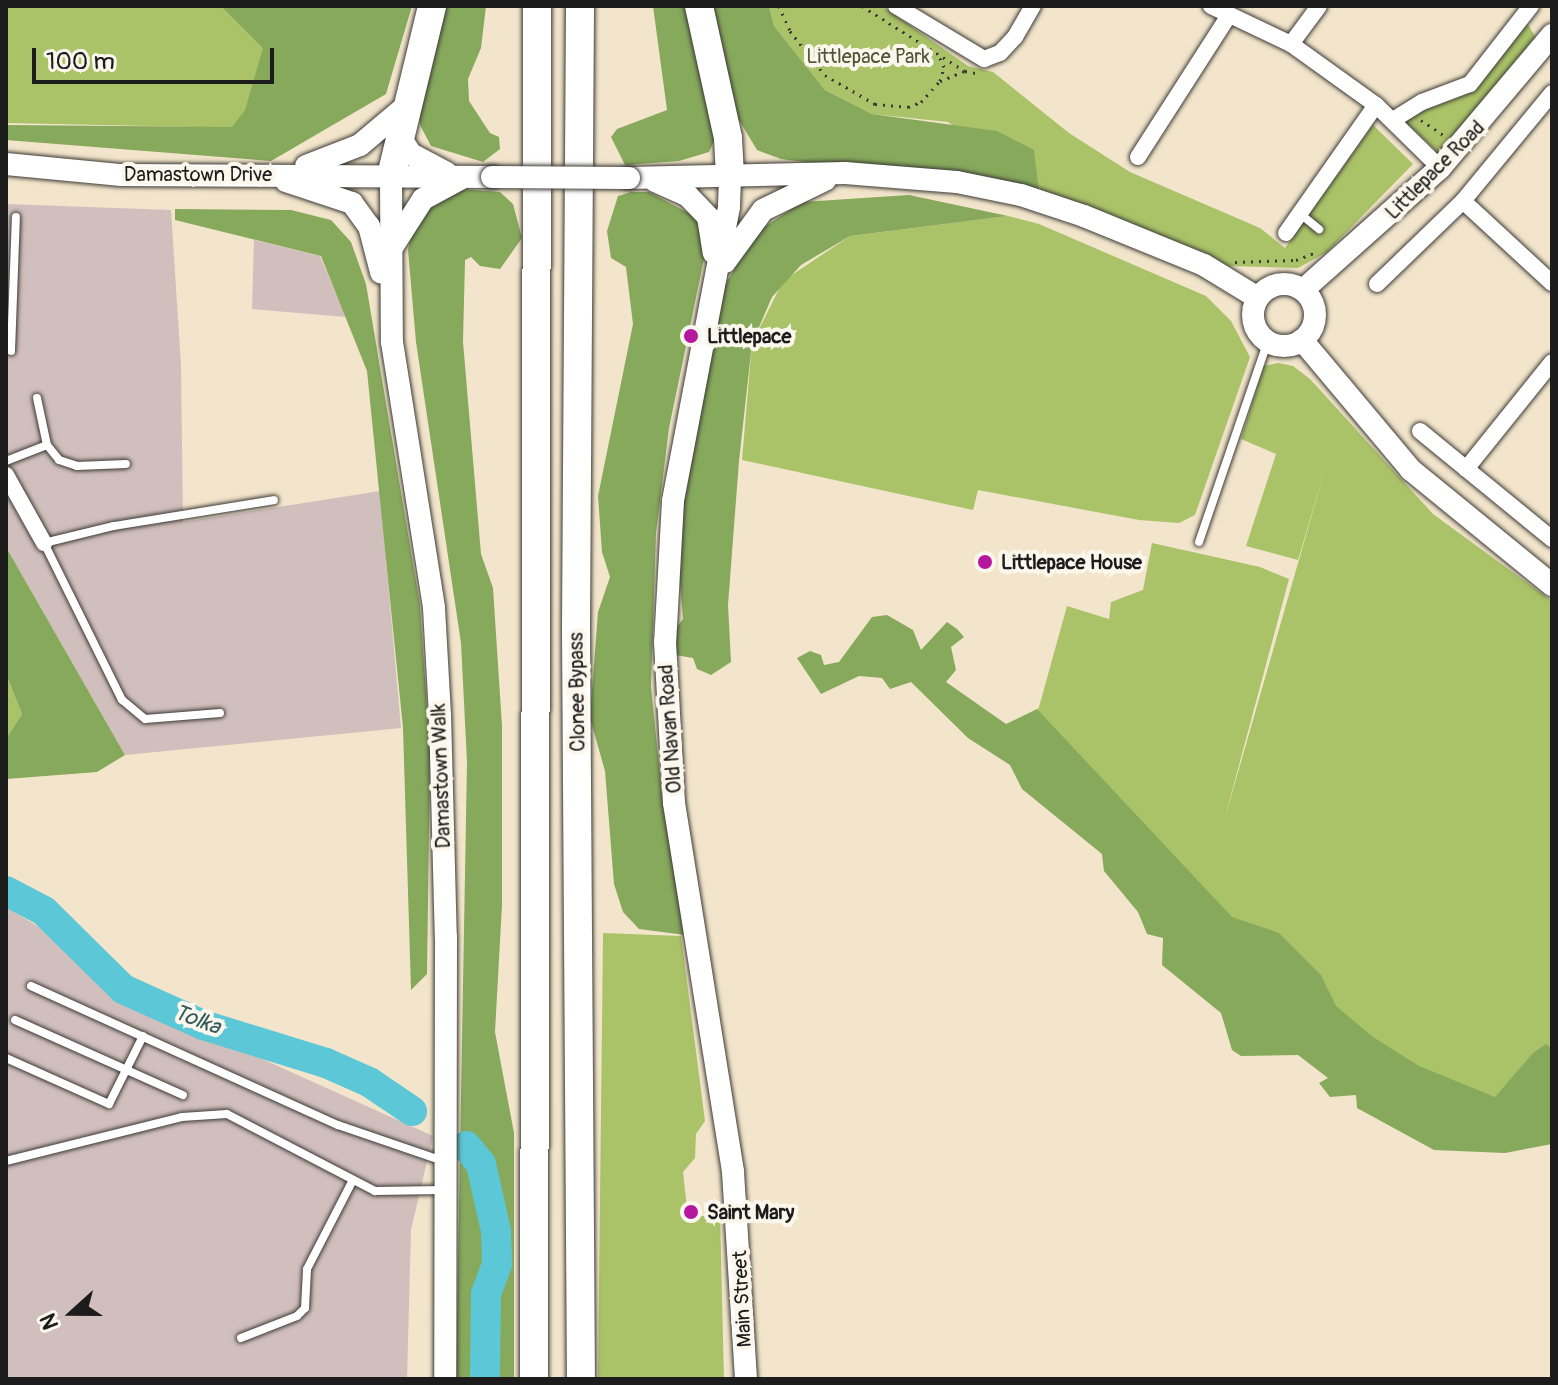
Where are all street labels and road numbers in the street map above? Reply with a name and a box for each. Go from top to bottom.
street label: Littlepace Road [1381,116,1489,224]
street label: Damastown Drive [124,162,272,186]
street label: Clonee Bypass [564,632,590,752]
street label: Old Navan Road [654,664,686,794]
street label: Damastown Walk [426,703,456,849]
street label: Main Street [727,1250,757,1348]

